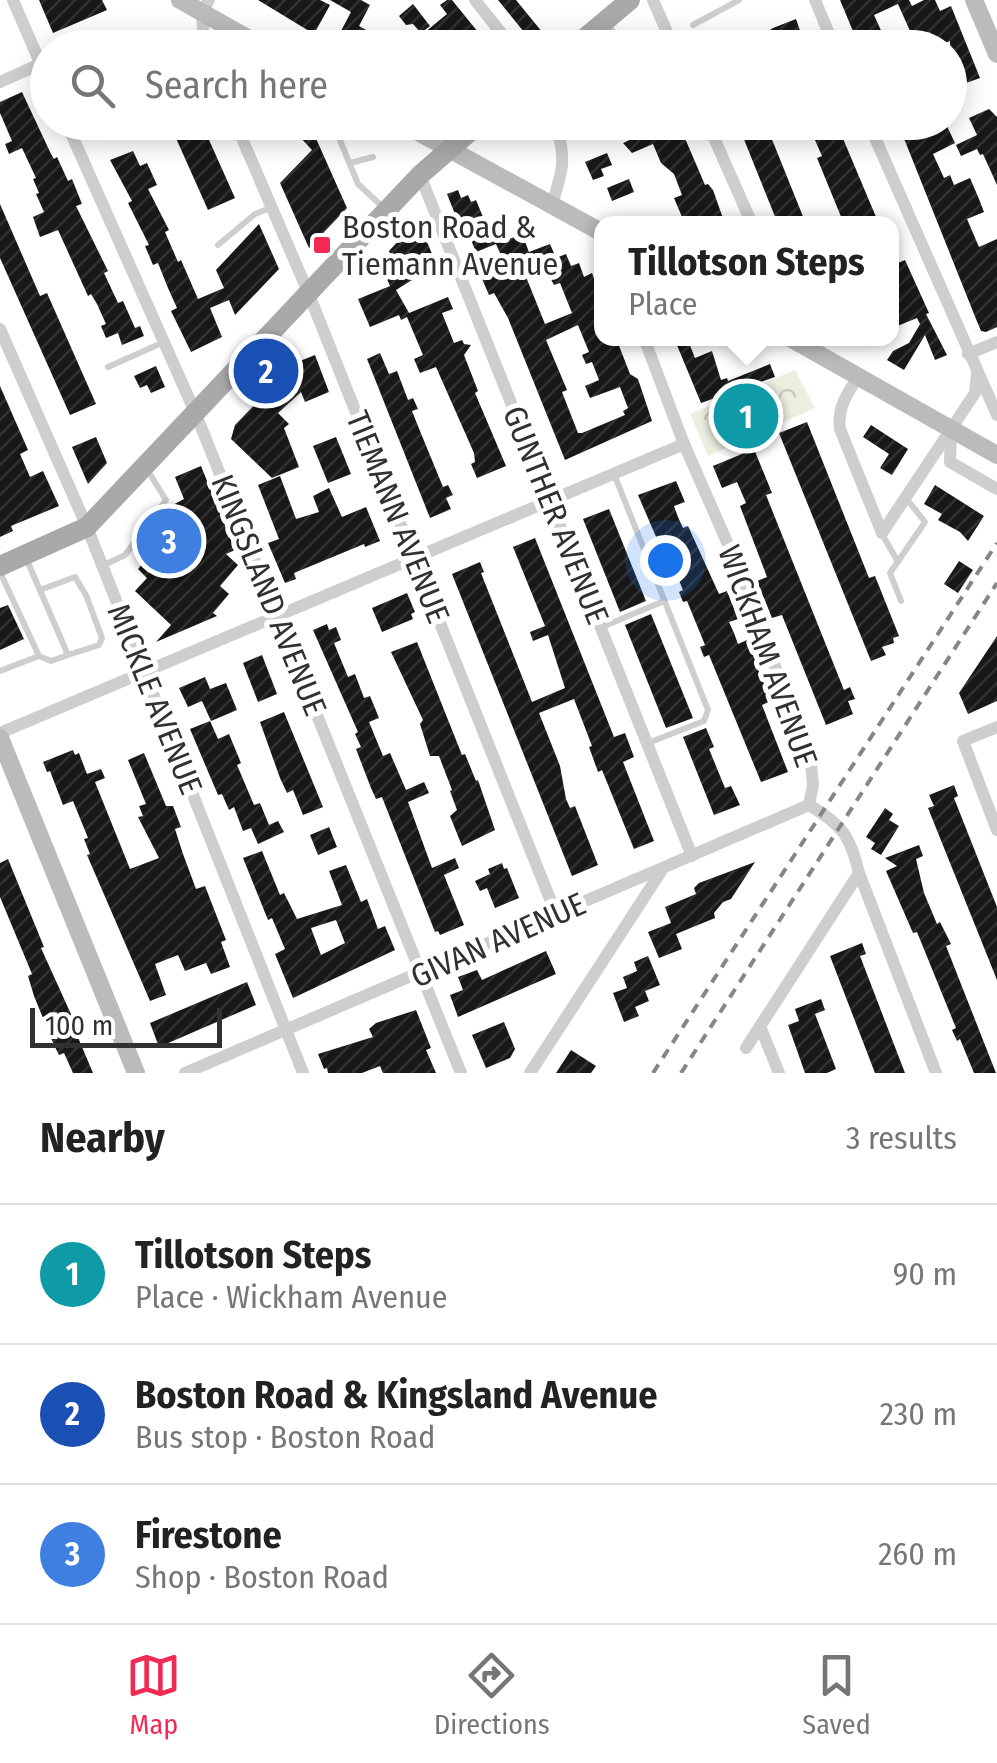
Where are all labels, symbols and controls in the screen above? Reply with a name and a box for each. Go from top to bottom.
search box [30,30,967,140]
icon: search [65,58,120,113]
text: Search here [145,62,328,108]
place label: Boston Road & Tiemann Avenue [342,208,558,283]
popup [594,216,899,346]
marker: Boston Road & Tiemann Avenue [311,234,333,256]
text: Tillotson Steps [628,239,865,285]
text: Place [628,285,698,323]
pin: 2 [234,334,298,408]
pin: 1 [714,378,778,454]
street label: GUNTHER AVENUE [495,400,617,630]
street label: TIEMANN AVENUE [338,406,458,628]
street label: KINGSLAND AVENUE [203,469,335,721]
pin: 3 [136,504,202,578]
your location [640,535,691,586]
street label: WICKHAM AVENUE [710,540,826,772]
street label: MICKLE AVENUE [100,598,210,800]
street label: GIVAN AVENUE [405,885,591,995]
scale bar [30,1003,222,1048]
text: 100 m [45,1009,113,1042]
text: Nearby [40,1113,165,1163]
text: 3 results [846,1119,957,1157]
text: Tillotson Steps [135,1232,371,1278]
text: 1 [66,1255,79,1293]
text: 90 m [893,1255,957,1293]
text: Place · Wickham Avenue [135,1278,448,1316]
text: Boston Road & Kingsland Avenue [135,1372,657,1418]
text: 2 [65,1395,80,1433]
text: 230 m [880,1395,957,1433]
text: Bus stop · Boston Road [135,1418,435,1456]
text: Firestone [135,1512,282,1558]
text: 3 [65,1535,80,1573]
text: 260 m [878,1535,957,1573]
text: Shop · Boston Road [135,1558,389,1596]
tab: Map [126,1648,181,1741]
tab: Directions [434,1648,550,1741]
tab: Saved [802,1648,871,1741]

